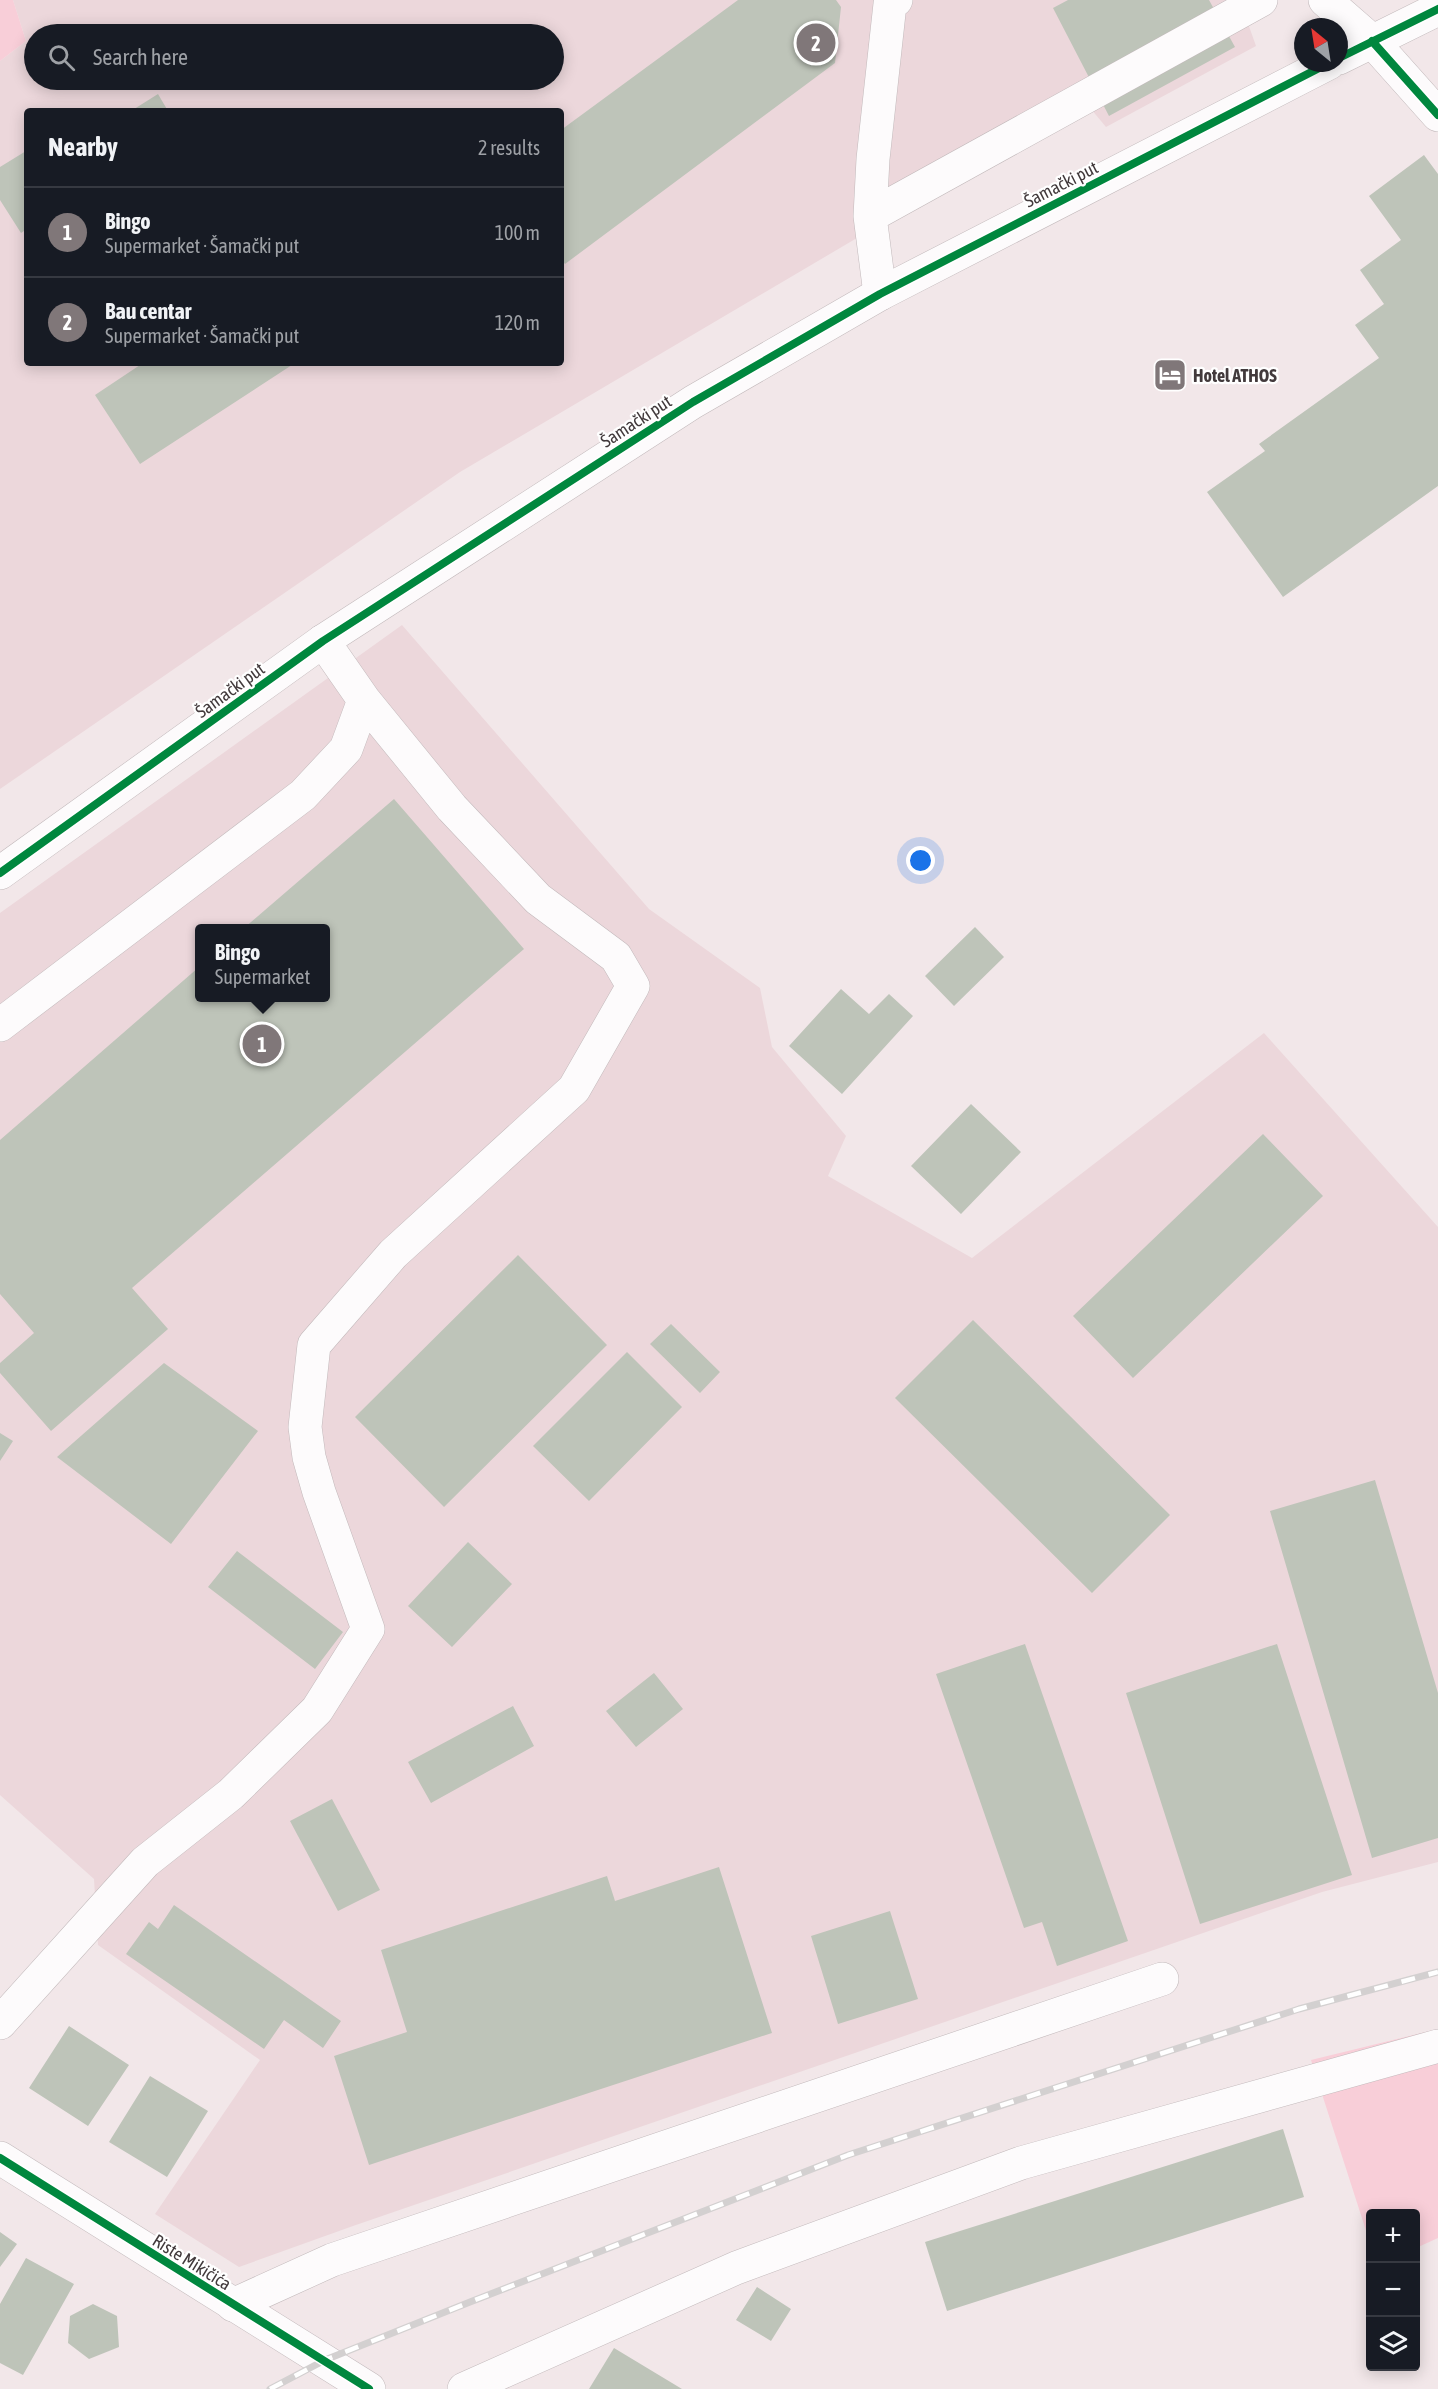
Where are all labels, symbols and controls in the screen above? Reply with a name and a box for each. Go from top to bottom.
north arrow [1294,18,1348,72]
pin: 2 [796,20,836,66]
search box [24,24,564,90]
icon: search [45,41,78,74]
text: Search here [93,44,188,70]
text: Nearby [48,132,118,162]
text: 2 results [478,136,540,159]
street label: Šamački put [1020,156,1102,212]
text: Bingo [105,208,151,234]
text: 1 [63,221,72,244]
text: 100 m [495,221,540,244]
text: Supermarket · Šamački put [105,234,299,257]
text: Bau centar [105,298,191,324]
text: 2 [63,311,72,334]
text: 120 m [495,311,540,334]
text: Supermarket · Šamački put [105,324,299,347]
hotel icon: Hotel ATHOS [1152,357,1188,393]
place label: Hotel ATHOS [1193,365,1277,386]
street label: Šamački put [597,390,675,452]
street label: Šamački put [191,658,269,722]
your location [906,846,935,875]
popup [195,924,330,1002]
text: Bingo [215,939,260,965]
text: Supermarket [215,965,310,988]
pin: 1 [242,1022,282,1066]
map controls [1366,2209,1420,2371]
button: + [1366,2209,1420,2263]
street label: Riste Mikičića [149,2230,235,2294]
button: − [1366,2263,1420,2317]
button: layers [1366,2317,1420,2371]

